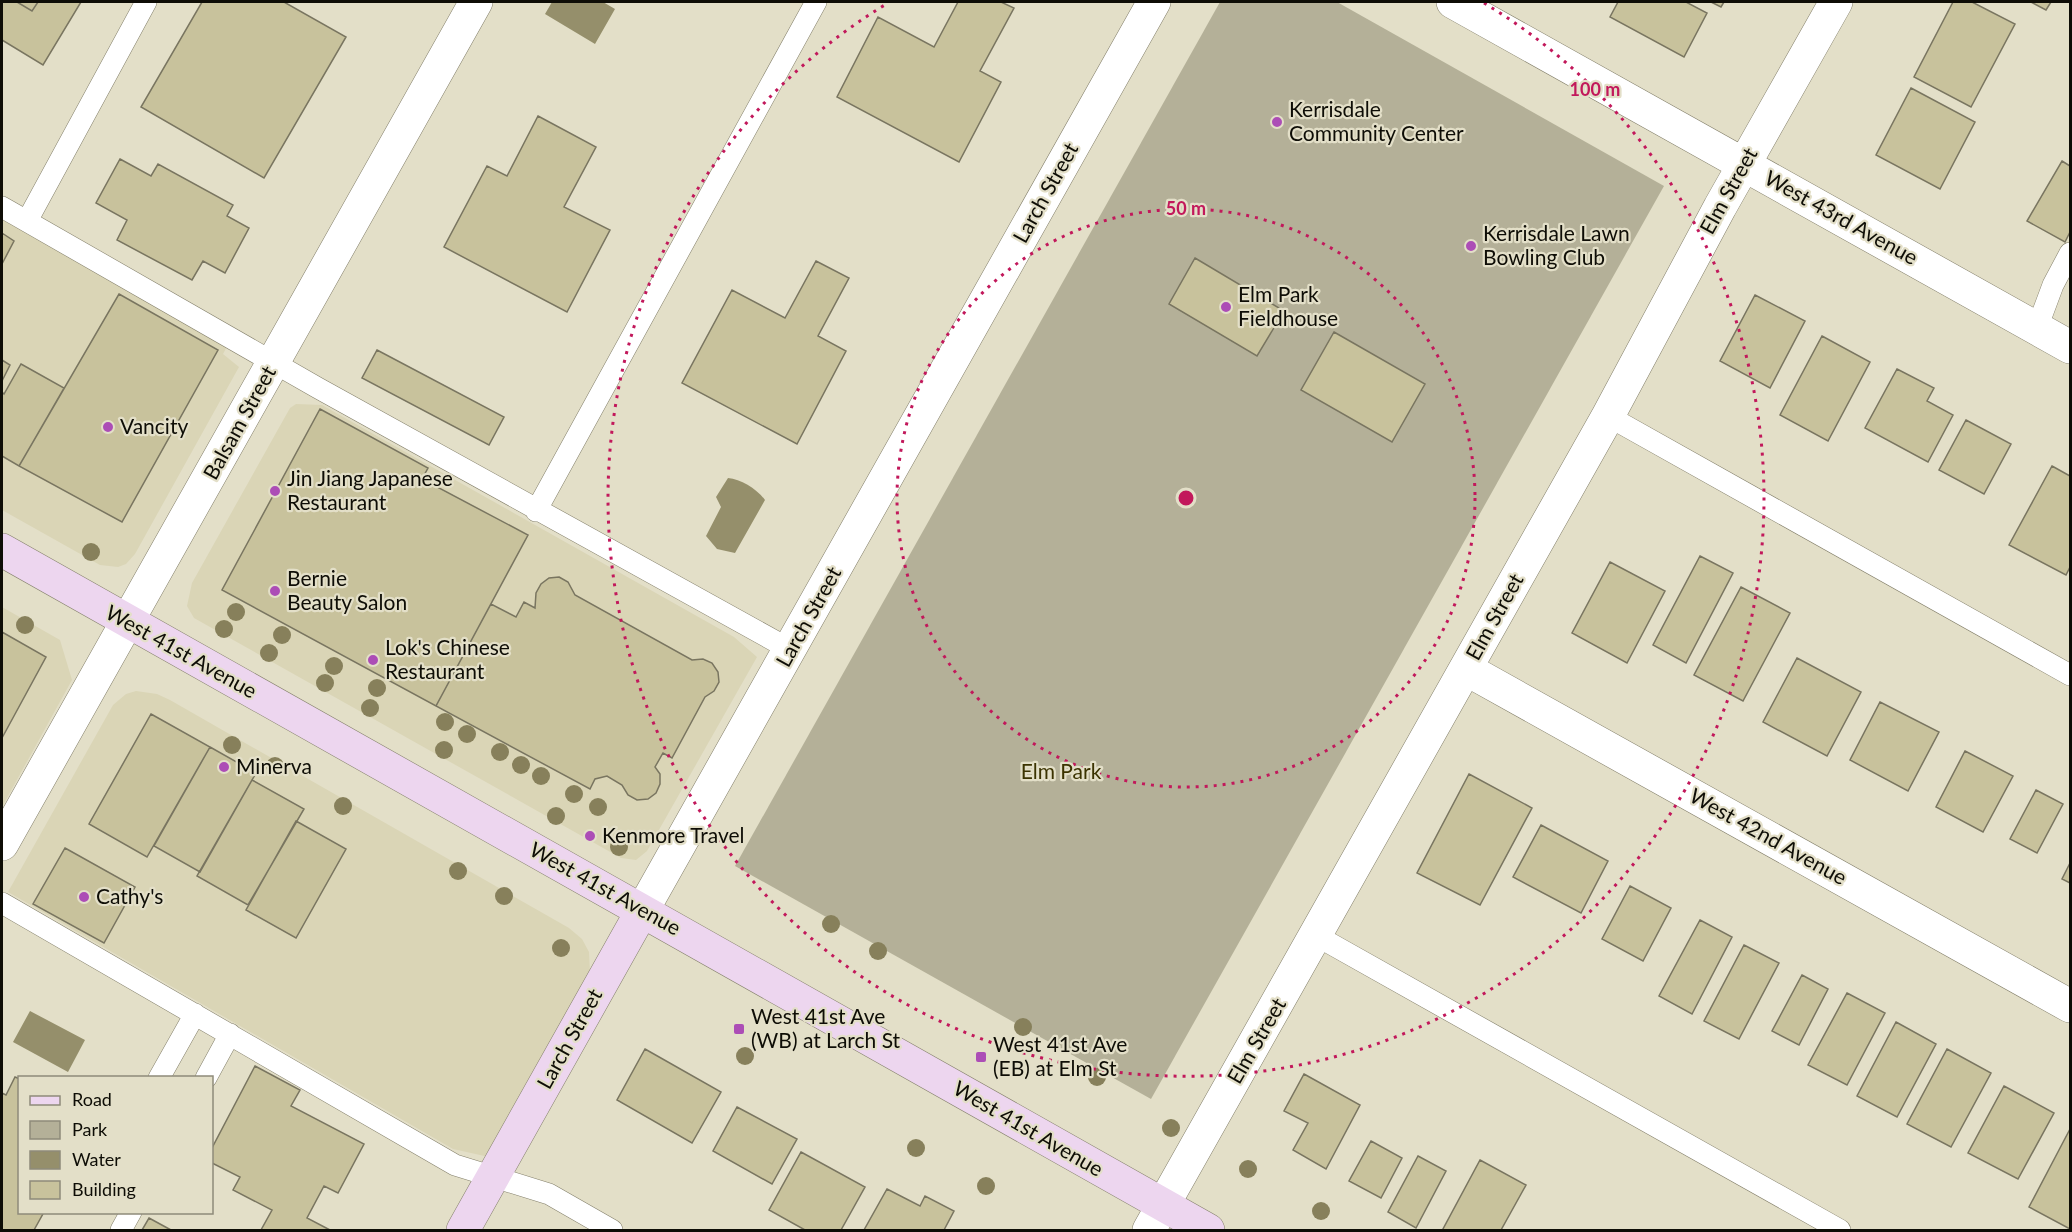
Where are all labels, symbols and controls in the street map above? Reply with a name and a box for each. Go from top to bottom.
text: 100 m [1570,78,1620,100]
place label: Kerrisdale Community Center [1289,96,1464,145]
marker: Kerrisdale Community Center [1270,115,1284,129]
street label: Larch Street [1007,137,1083,247]
street label: Elm Street [1694,142,1762,238]
street label: West 43rd Avenue [1761,164,1923,269]
text: 50 m [1166,197,1206,219]
place label: Kerrisdale Lawn Bowling Club [1483,220,1630,269]
marker: Kerrisdale Lawn Bowling Club [1464,239,1478,253]
place label: Elm Park Fieldhouse [1238,281,1338,330]
marker: Elm Park Fieldhouse [1219,300,1233,314]
street label: Balsam Street [197,361,280,484]
place label: Vancity [120,413,188,438]
marker: Vancity [101,420,115,434]
place label: Jin Jiang Japanese Restaurant [287,465,453,514]
marker: Jin Jiang Japanese Restaurant [268,484,282,498]
centre of rings [1176,488,1196,508]
street label: Larch Street [770,561,846,671]
place label: Bernie Beauty Salon [287,565,407,614]
street label: Elm Street [1460,568,1528,664]
marker: Bernie Beauty Salon [268,584,282,598]
street label: West 41st Avenue [102,599,262,703]
place label: Lok's Chinese Restaurant [385,634,510,683]
marker: Lok's Chinese Restaurant [366,653,380,667]
place label: Minerva [236,753,312,778]
park label: Elm Park [1021,758,1102,783]
marker: Minerva [217,760,231,774]
street label: West 42nd Avenue [1686,782,1852,889]
place label: Kenmore Travel [602,822,745,847]
marker: Kenmore Travel [583,829,597,843]
street label: West 41st Avenue [526,836,686,940]
place label: Cathy's [96,883,163,908]
marker: Cathy's [77,890,91,904]
street label: Larch Street [531,983,607,1093]
street label: Elm Street [1221,992,1290,1088]
place label: West 41st Ave (WB) at Larch St [751,1003,901,1052]
marker: West 41st Ave (WB) at Larch St [732,1022,746,1036]
place label: West 41st Ave (EB) at Elm St [993,1031,1127,1080]
marker: West 41st Ave (EB) at Elm St [974,1050,988,1064]
street label: West 41st Avenue [949,1075,1108,1181]
legend [18,1076,213,1214]
text: Road [72,1088,112,1110]
text: Park [72,1118,108,1140]
text: Water [72,1148,121,1170]
text: Building [72,1178,136,1200]

